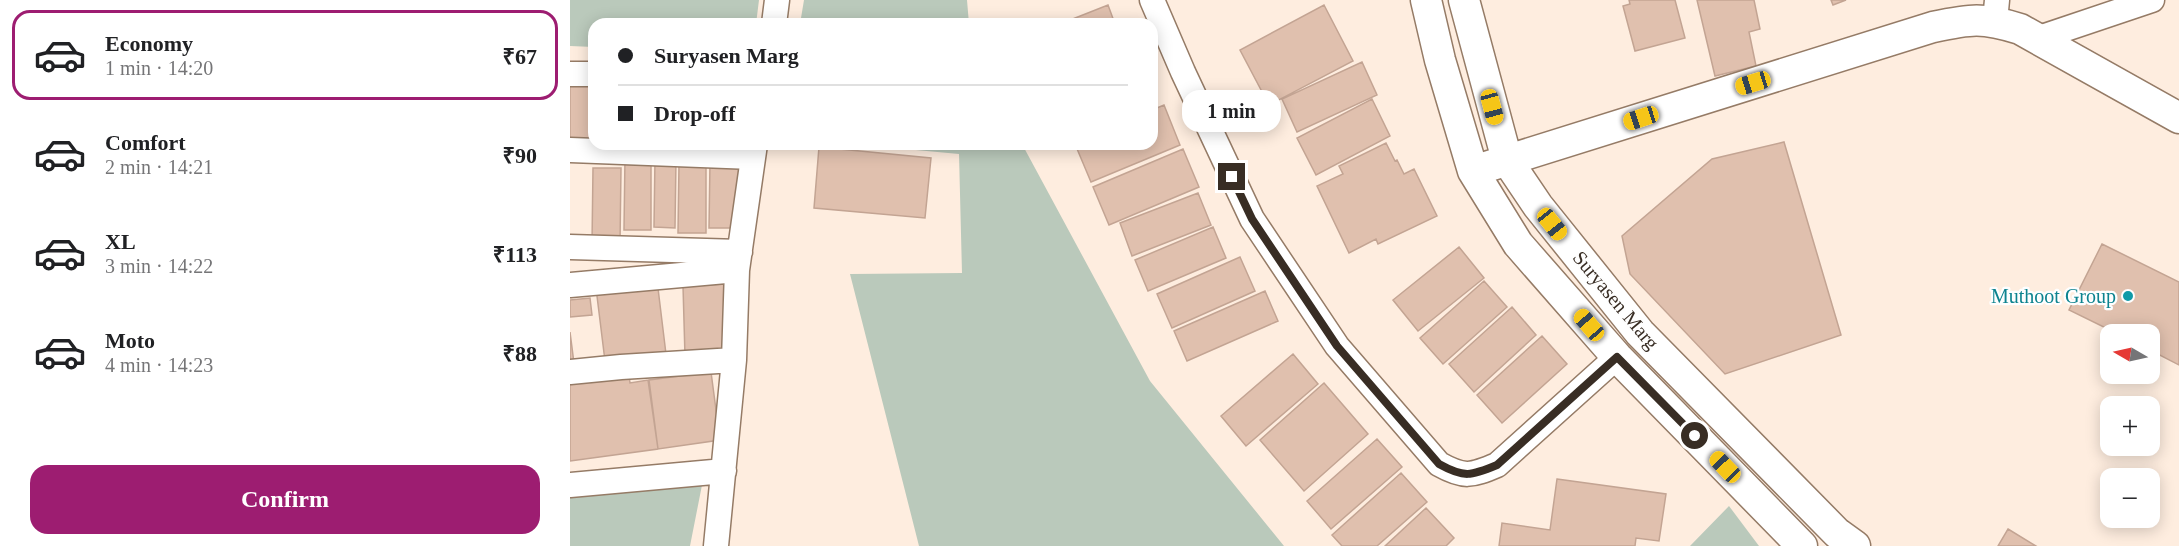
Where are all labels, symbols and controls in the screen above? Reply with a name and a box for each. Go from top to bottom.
icon: car [33,28,87,82]
text: Economy [105,31,193,56]
text: Suryasen Marg [654,43,799,68]
text: ₹67 [502,44,537,69]
text: 1 min · 14:20 [105,57,213,79]
car [1733,69,1773,97]
car [1479,87,1505,127]
callout: 1 min [1182,90,1282,132]
text: 1 min [1207,100,1256,122]
text: Drop-off [654,101,735,126]
car [1621,104,1661,132]
icon: car [33,127,87,181]
text: Comfort [105,130,186,155]
text: ₹90 [502,143,537,168]
text: 2 min · 14:21 [105,156,213,178]
route end [1218,163,1245,190]
car [1534,204,1570,244]
icon: car [33,226,87,280]
text: XL [105,229,136,254]
text: ₹113 [493,242,537,267]
street label: Suryasen Marg [1568,246,1663,354]
text: 3 min · 14:22 [105,255,213,277]
place label: Muthoot Group [1991,285,2116,308]
marker: Muthoot Group [2121,289,2135,303]
car [1570,306,1608,344]
north arrow [2100,324,2160,384]
map controls [2100,324,2160,528]
icon: car [33,325,87,379]
text: Moto [105,328,155,353]
text: ₹88 [502,341,537,366]
text: 4 min · 14:23 [105,354,213,376]
button: + [2100,396,2160,456]
route start [1681,422,1708,449]
car [1706,448,1744,486]
button: Confirm [30,465,540,534]
button: − [2100,468,2160,528]

